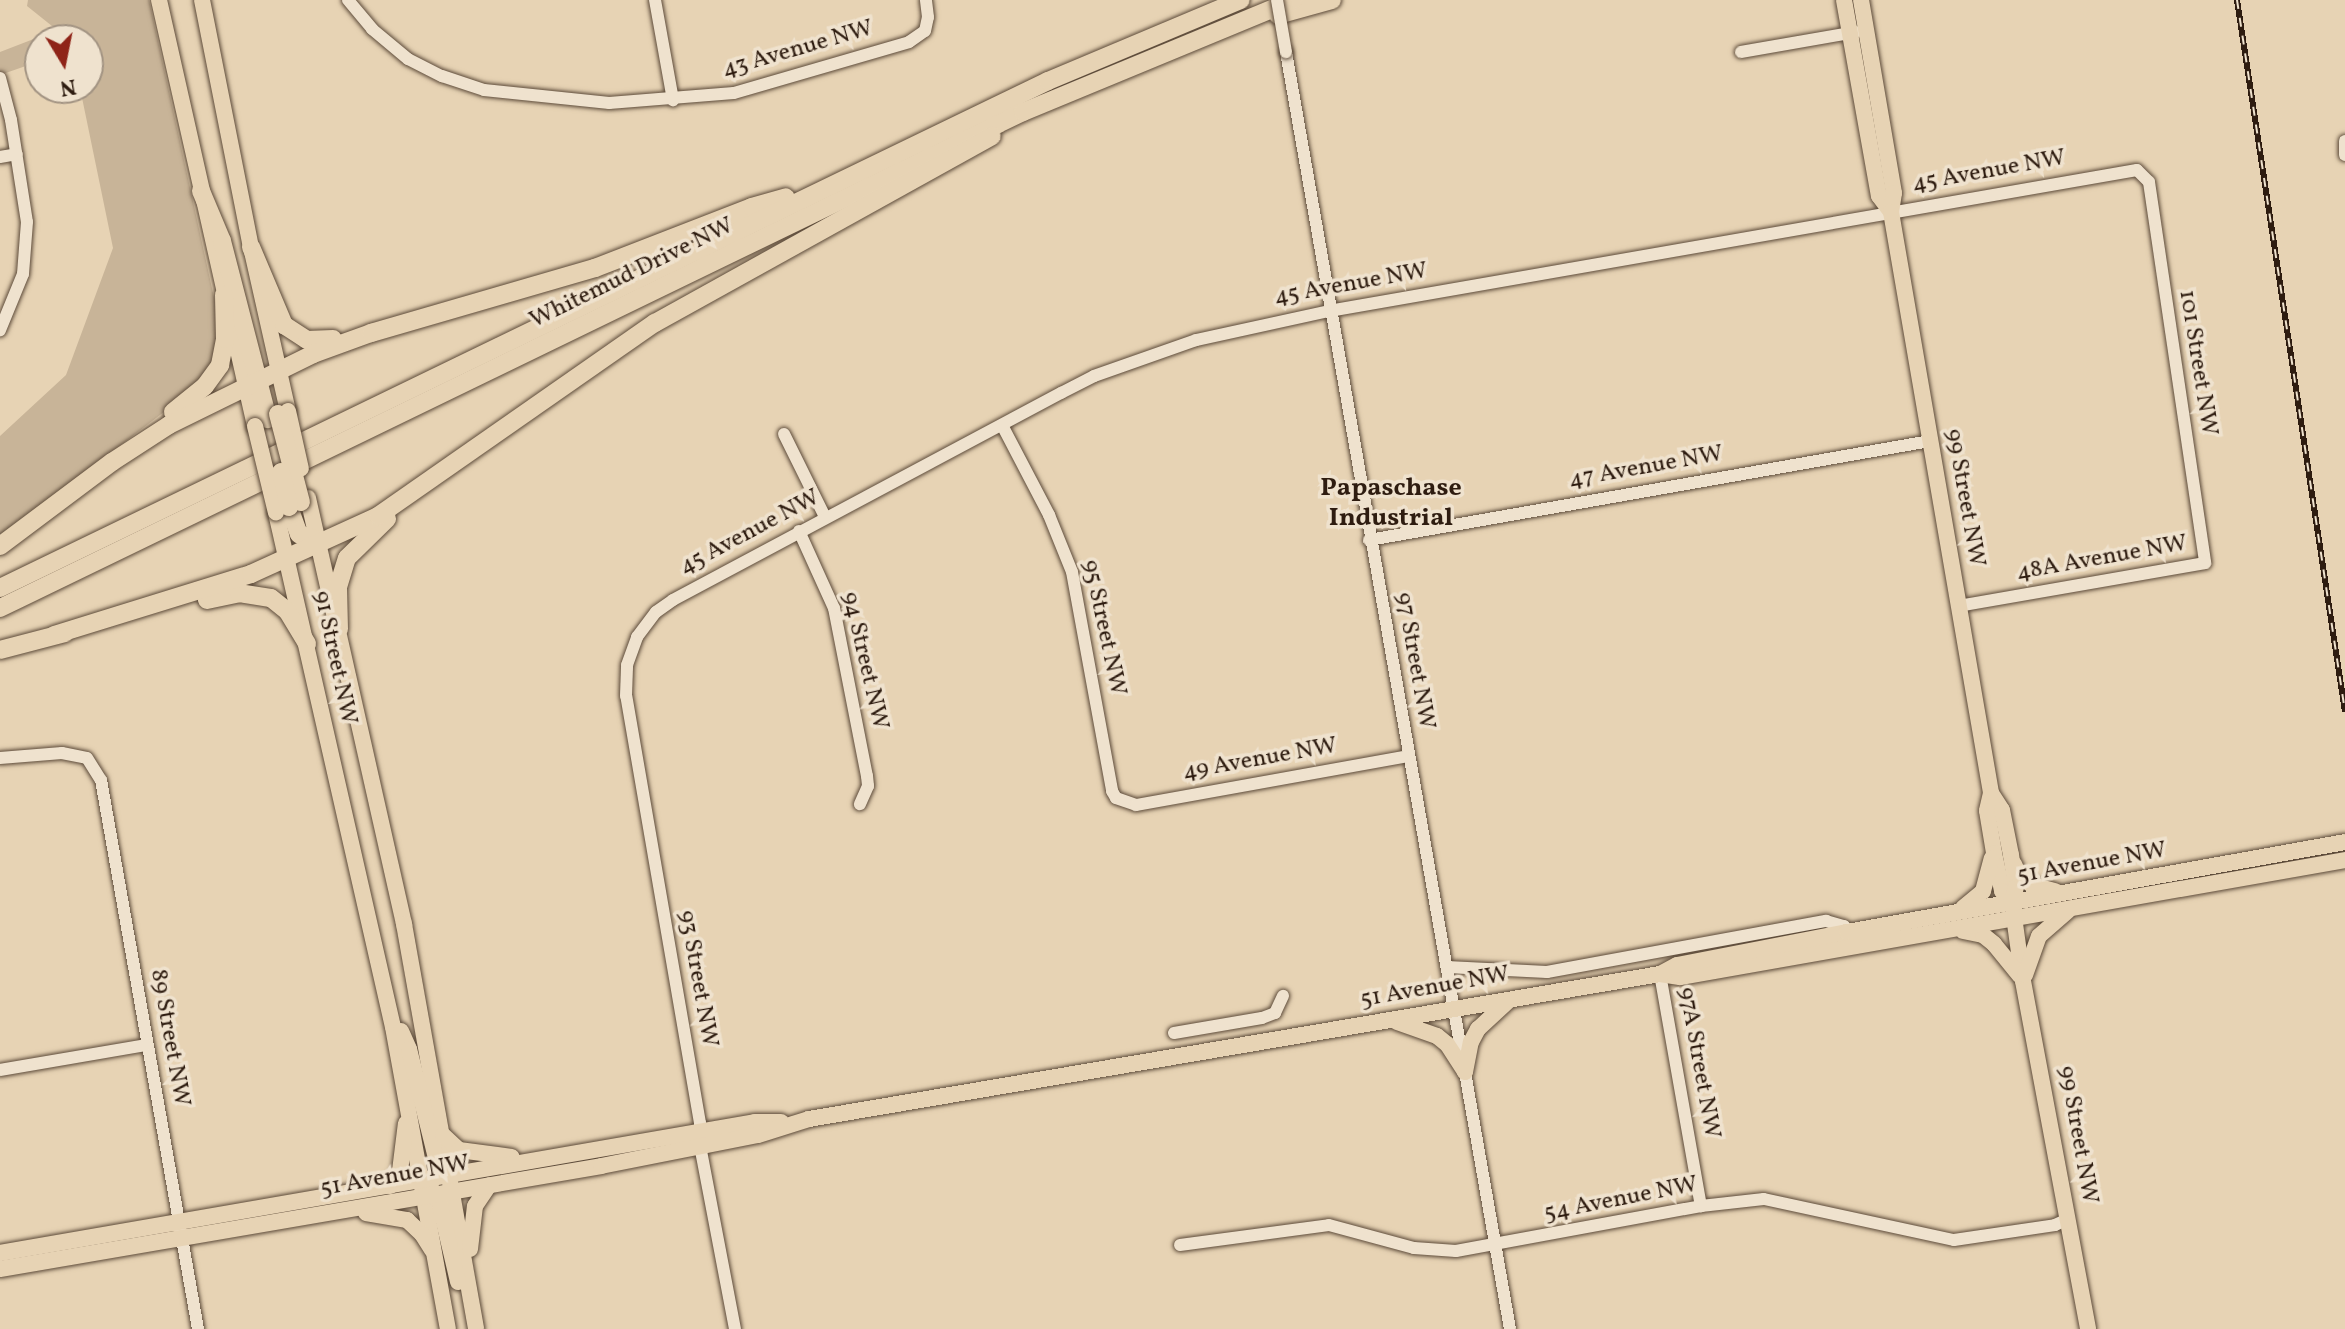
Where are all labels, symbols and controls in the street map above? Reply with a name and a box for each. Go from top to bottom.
street label: 43 Avenue NW [719,15,877,85]
north arrow [24,24,104,104]
text: N [57,70,78,103]
street label: 45 Avenue NW [1910,144,2068,200]
street label: Whitemud Drive NW [525,212,739,336]
street label: 45 Avenue NW [1272,257,1430,313]
street label: 101 Street NW [2171,288,2223,438]
street label: 99 Street NW [1938,427,1990,569]
street label: 47 Avenue NW [1567,440,1725,496]
district label: Papaschase Industrial [1320,473,1462,534]
street label: 45 Avenue NW [675,484,825,582]
street label: 48A Avenue NW [2014,530,2190,588]
street label: 95 Street NW [1075,557,1131,699]
street label: 91 Street NW [306,588,362,728]
street label: 94 Street NW [834,589,894,733]
street label: 97 Street NW [1388,590,1440,732]
street label: 49 Avenue NW [1181,732,1339,788]
street label: 51 Avenue NW [2015,837,2169,891]
street label: 93 Street NW [671,908,723,1050]
street label: 51 Avenue NW [1358,961,1512,1015]
street label: 89 Street NW [143,967,195,1109]
street label: 97A Street NW [1671,985,1725,1141]
street label: 99 Street NW [2051,1064,2103,1206]
street label: 51 Avenue NW [318,1150,472,1204]
street label: 54 Avenue NW [1542,1171,1700,1229]

